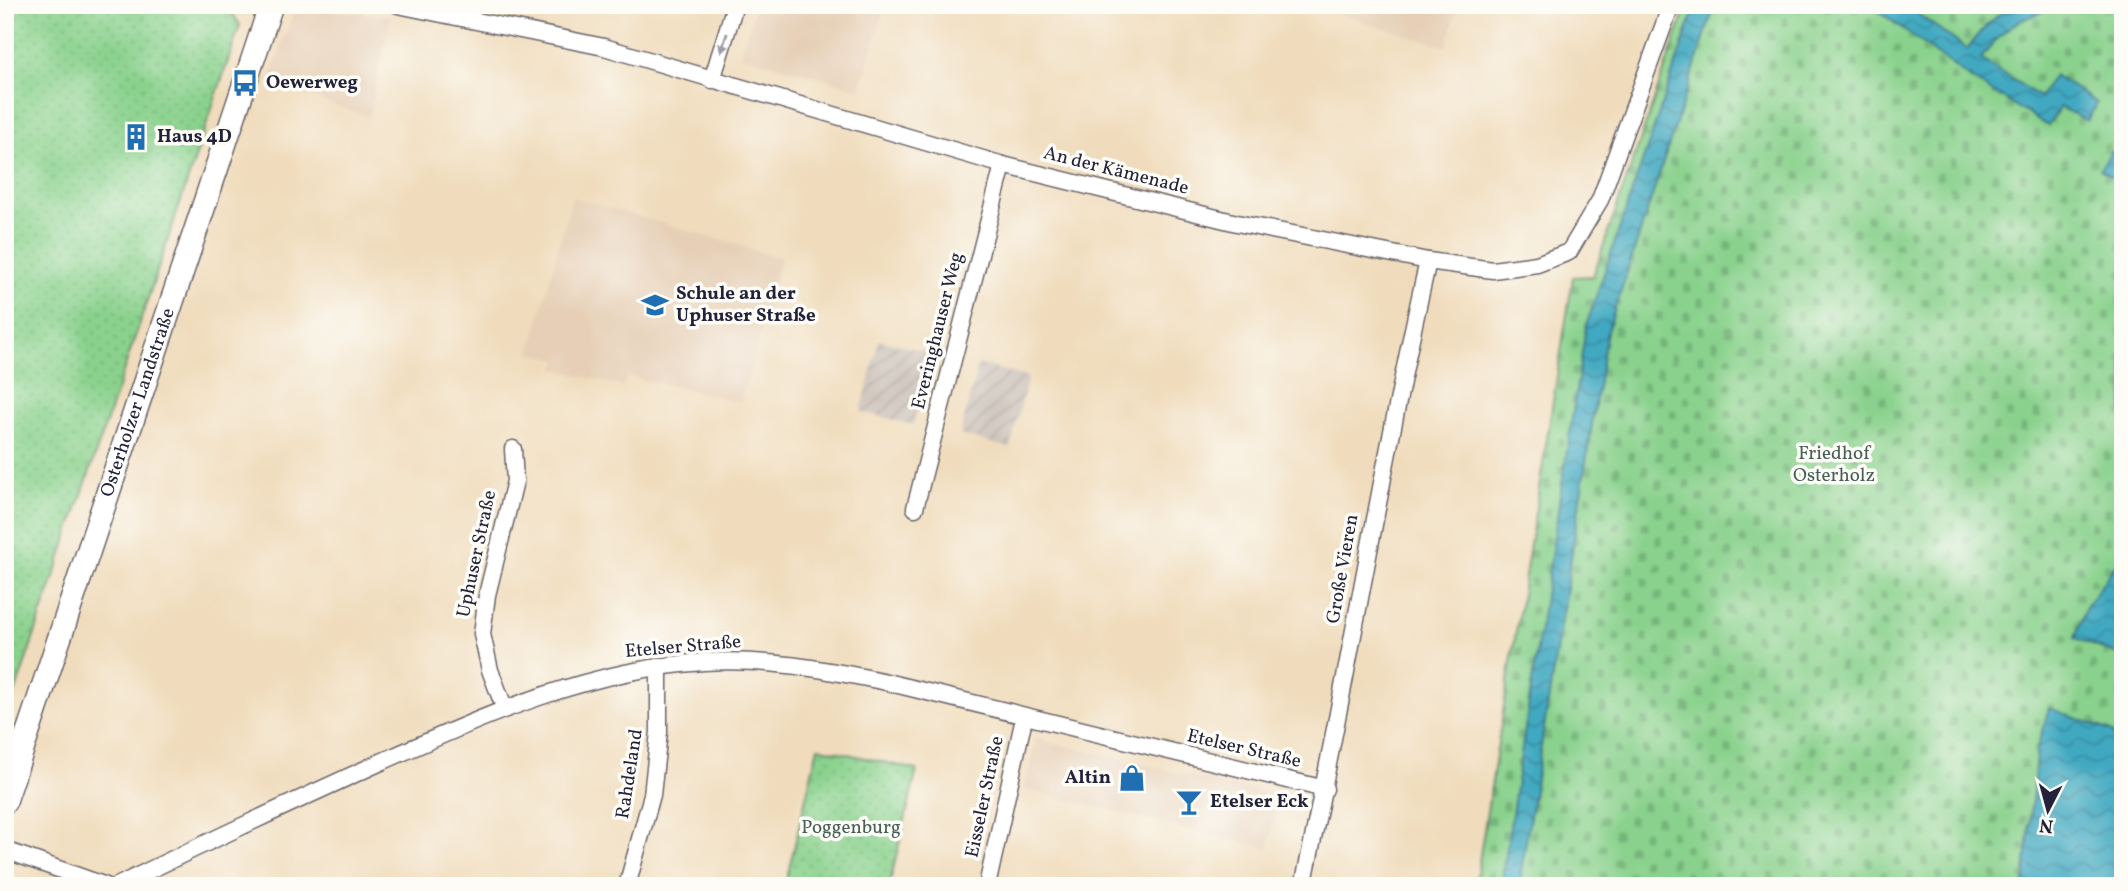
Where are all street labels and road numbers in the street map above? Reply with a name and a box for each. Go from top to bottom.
street label: An der Kämenade [1041,140,1191,202]
street label: Everinghauser Weg [906,250,970,412]
street label: Osterholzer Landstraße [94,305,182,500]
street label: Uphuser Straße [451,488,503,620]
street label: Große Vieren [1321,512,1365,626]
street label: Etelser Straße [624,629,742,665]
street label: Etelser Straße [1184,723,1304,775]
street label: Rahdeland [610,727,650,821]
street label: Eisseler Straße [959,734,1011,860]

